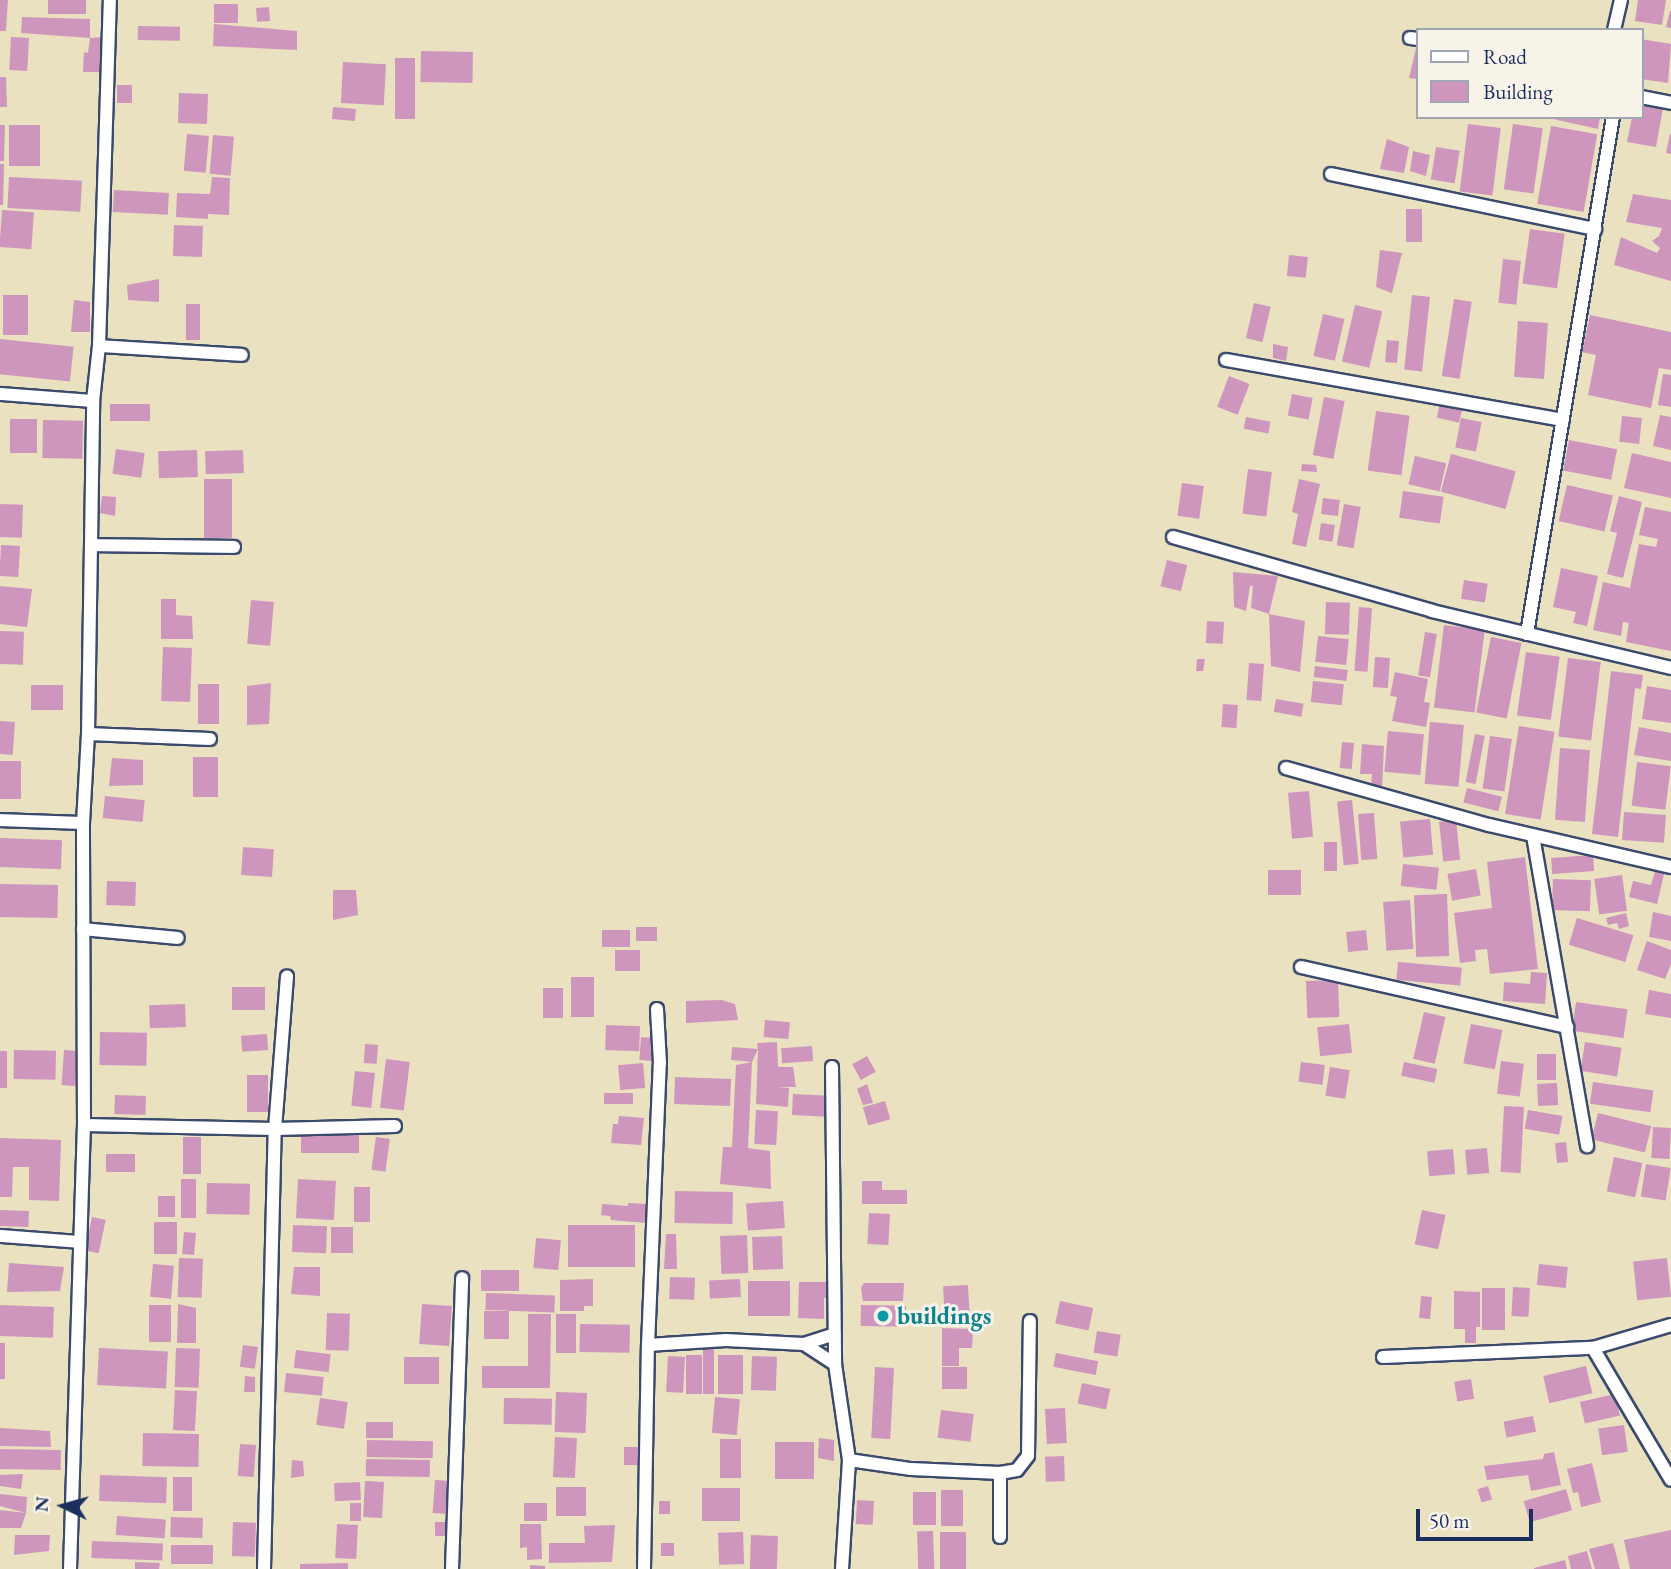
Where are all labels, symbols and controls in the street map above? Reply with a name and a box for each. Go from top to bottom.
legend [1416,28,1643,119]
text: Road [1483,43,1527,70]
text: Building [1483,78,1553,105]
place label: buildings [897,1302,991,1330]
marker: buildings [875,1308,891,1324]
north arrow [28,1471,98,1541]
text: N [28,1495,55,1513]
scale bar [1419,1496,1536,1540]
text: 50 m [1429,1507,1470,1534]

